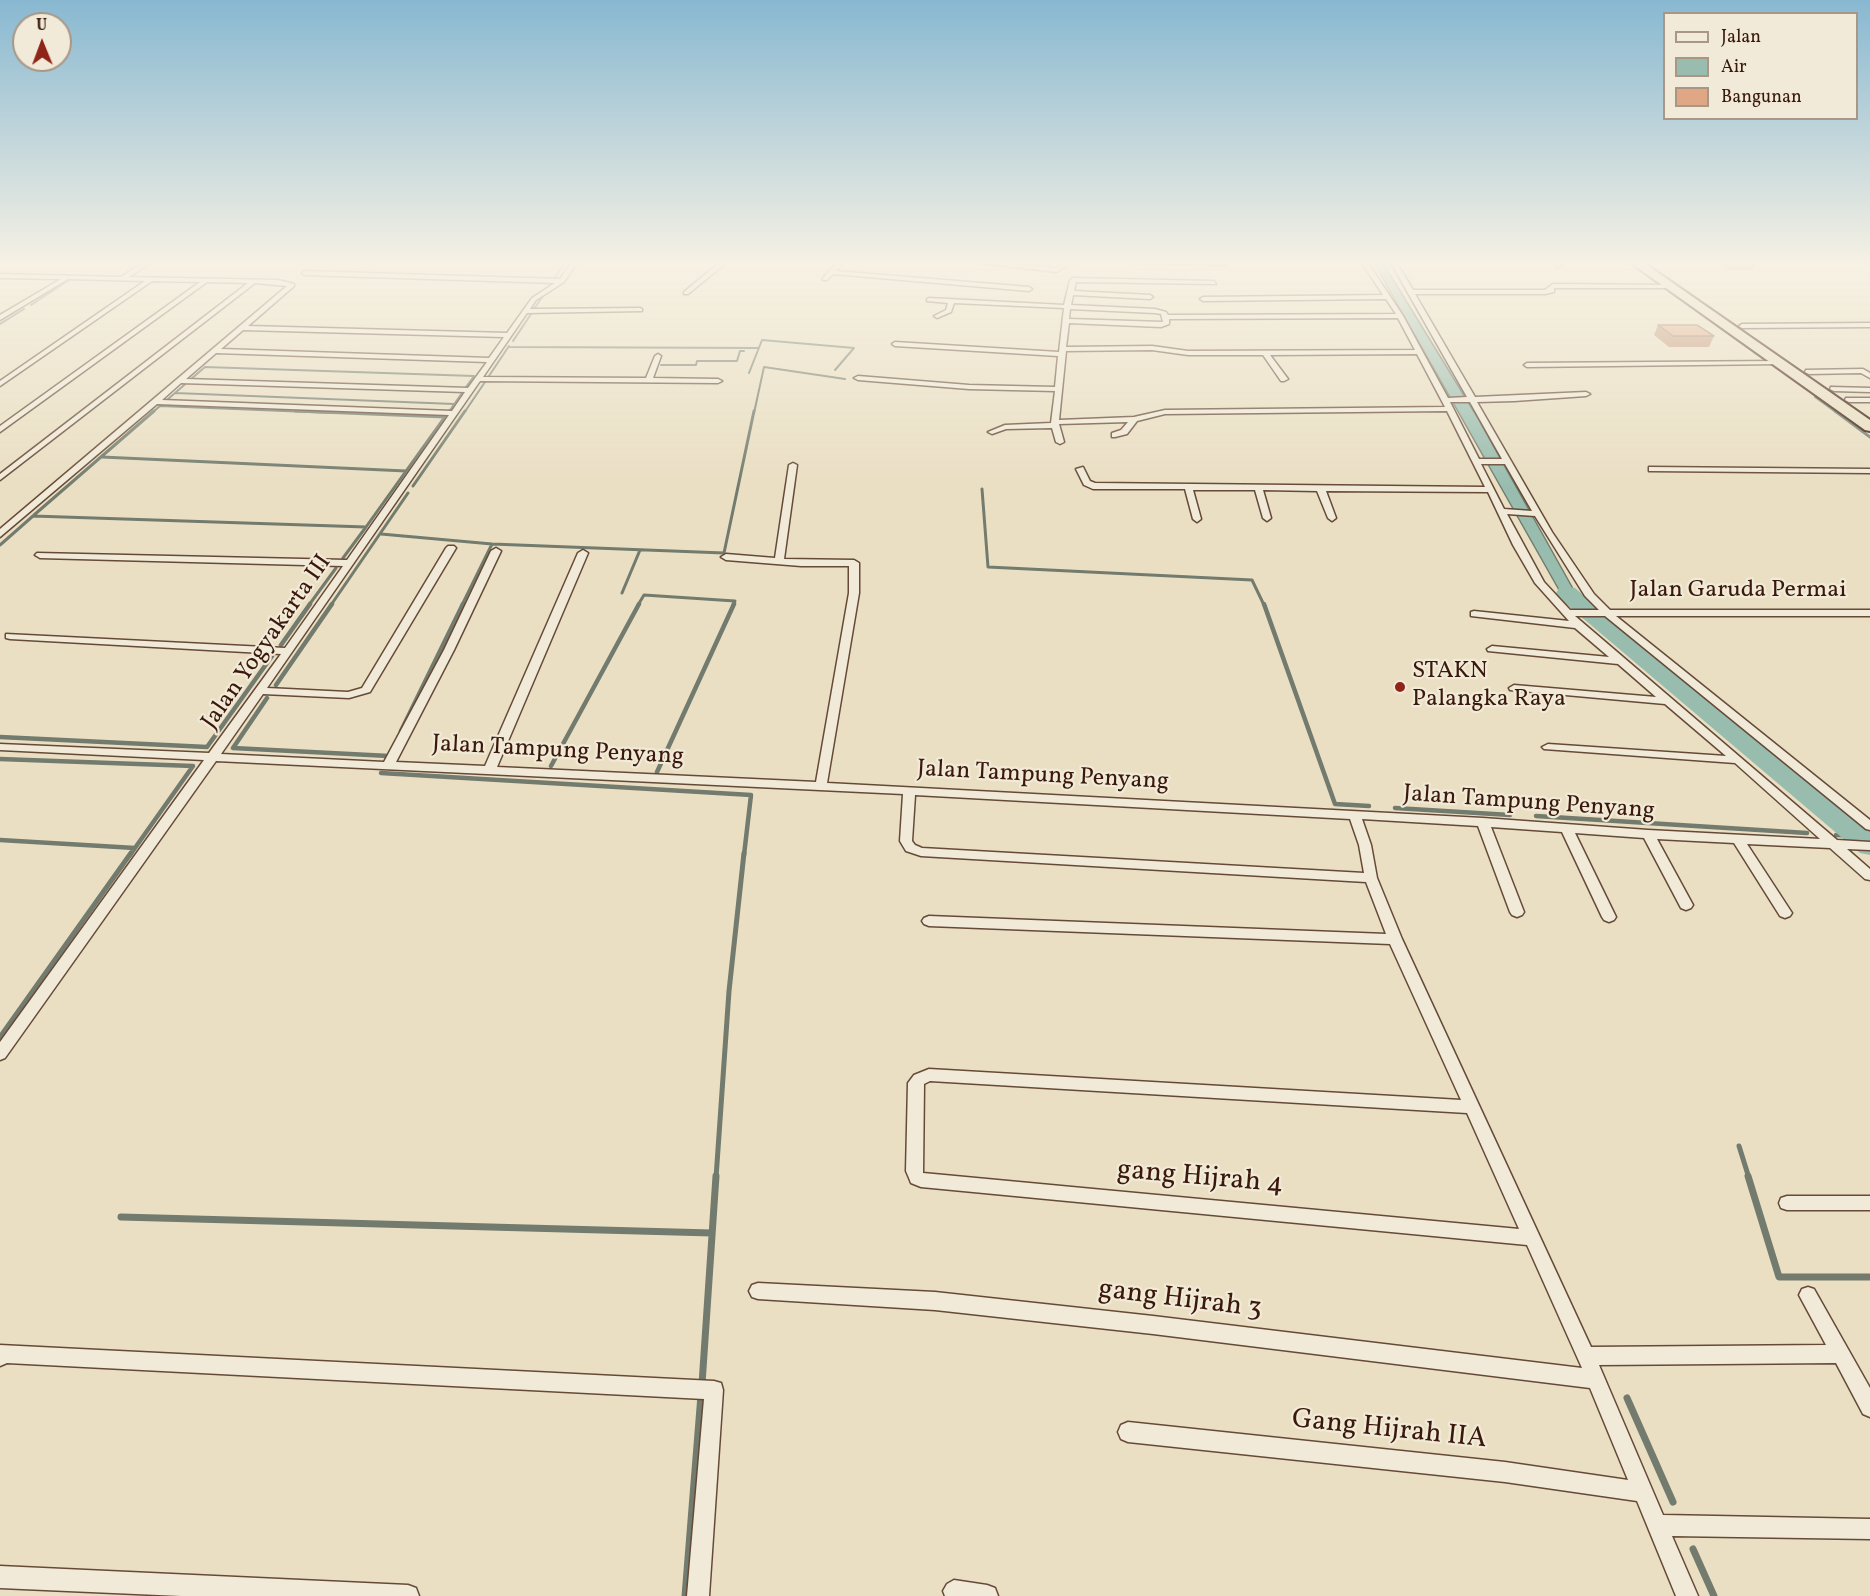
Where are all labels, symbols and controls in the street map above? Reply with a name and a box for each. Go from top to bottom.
north arrow [12,12,72,72]
legend [1663,12,1858,120]
text: U [36,15,47,37]
text: Jalan [1721,25,1761,50]
text: Air [1721,55,1747,80]
text: Bangunan [1721,85,1802,110]
street label: Jalan Yogyakarta III [197,550,339,736]
street label: Jalan Garuda Permai [1630,578,1846,606]
place label: STAKN Palangka Raya [1412,659,1566,715]
marker: STAKN Palangka Raya [1393,680,1407,694]
street label: Jalan Tampung Penyang [431,731,685,773]
street label: Jalan Tampung Penyang [916,756,1170,798]
street label: Jalan Tampung Penyang [1402,781,1656,827]
street label: gang Hijrah 4 [1115,1155,1285,1203]
street label: gang Hijrah 3 [1096,1274,1264,1328]
street label: Gang Hijrah IIA [1290,1404,1488,1458]

